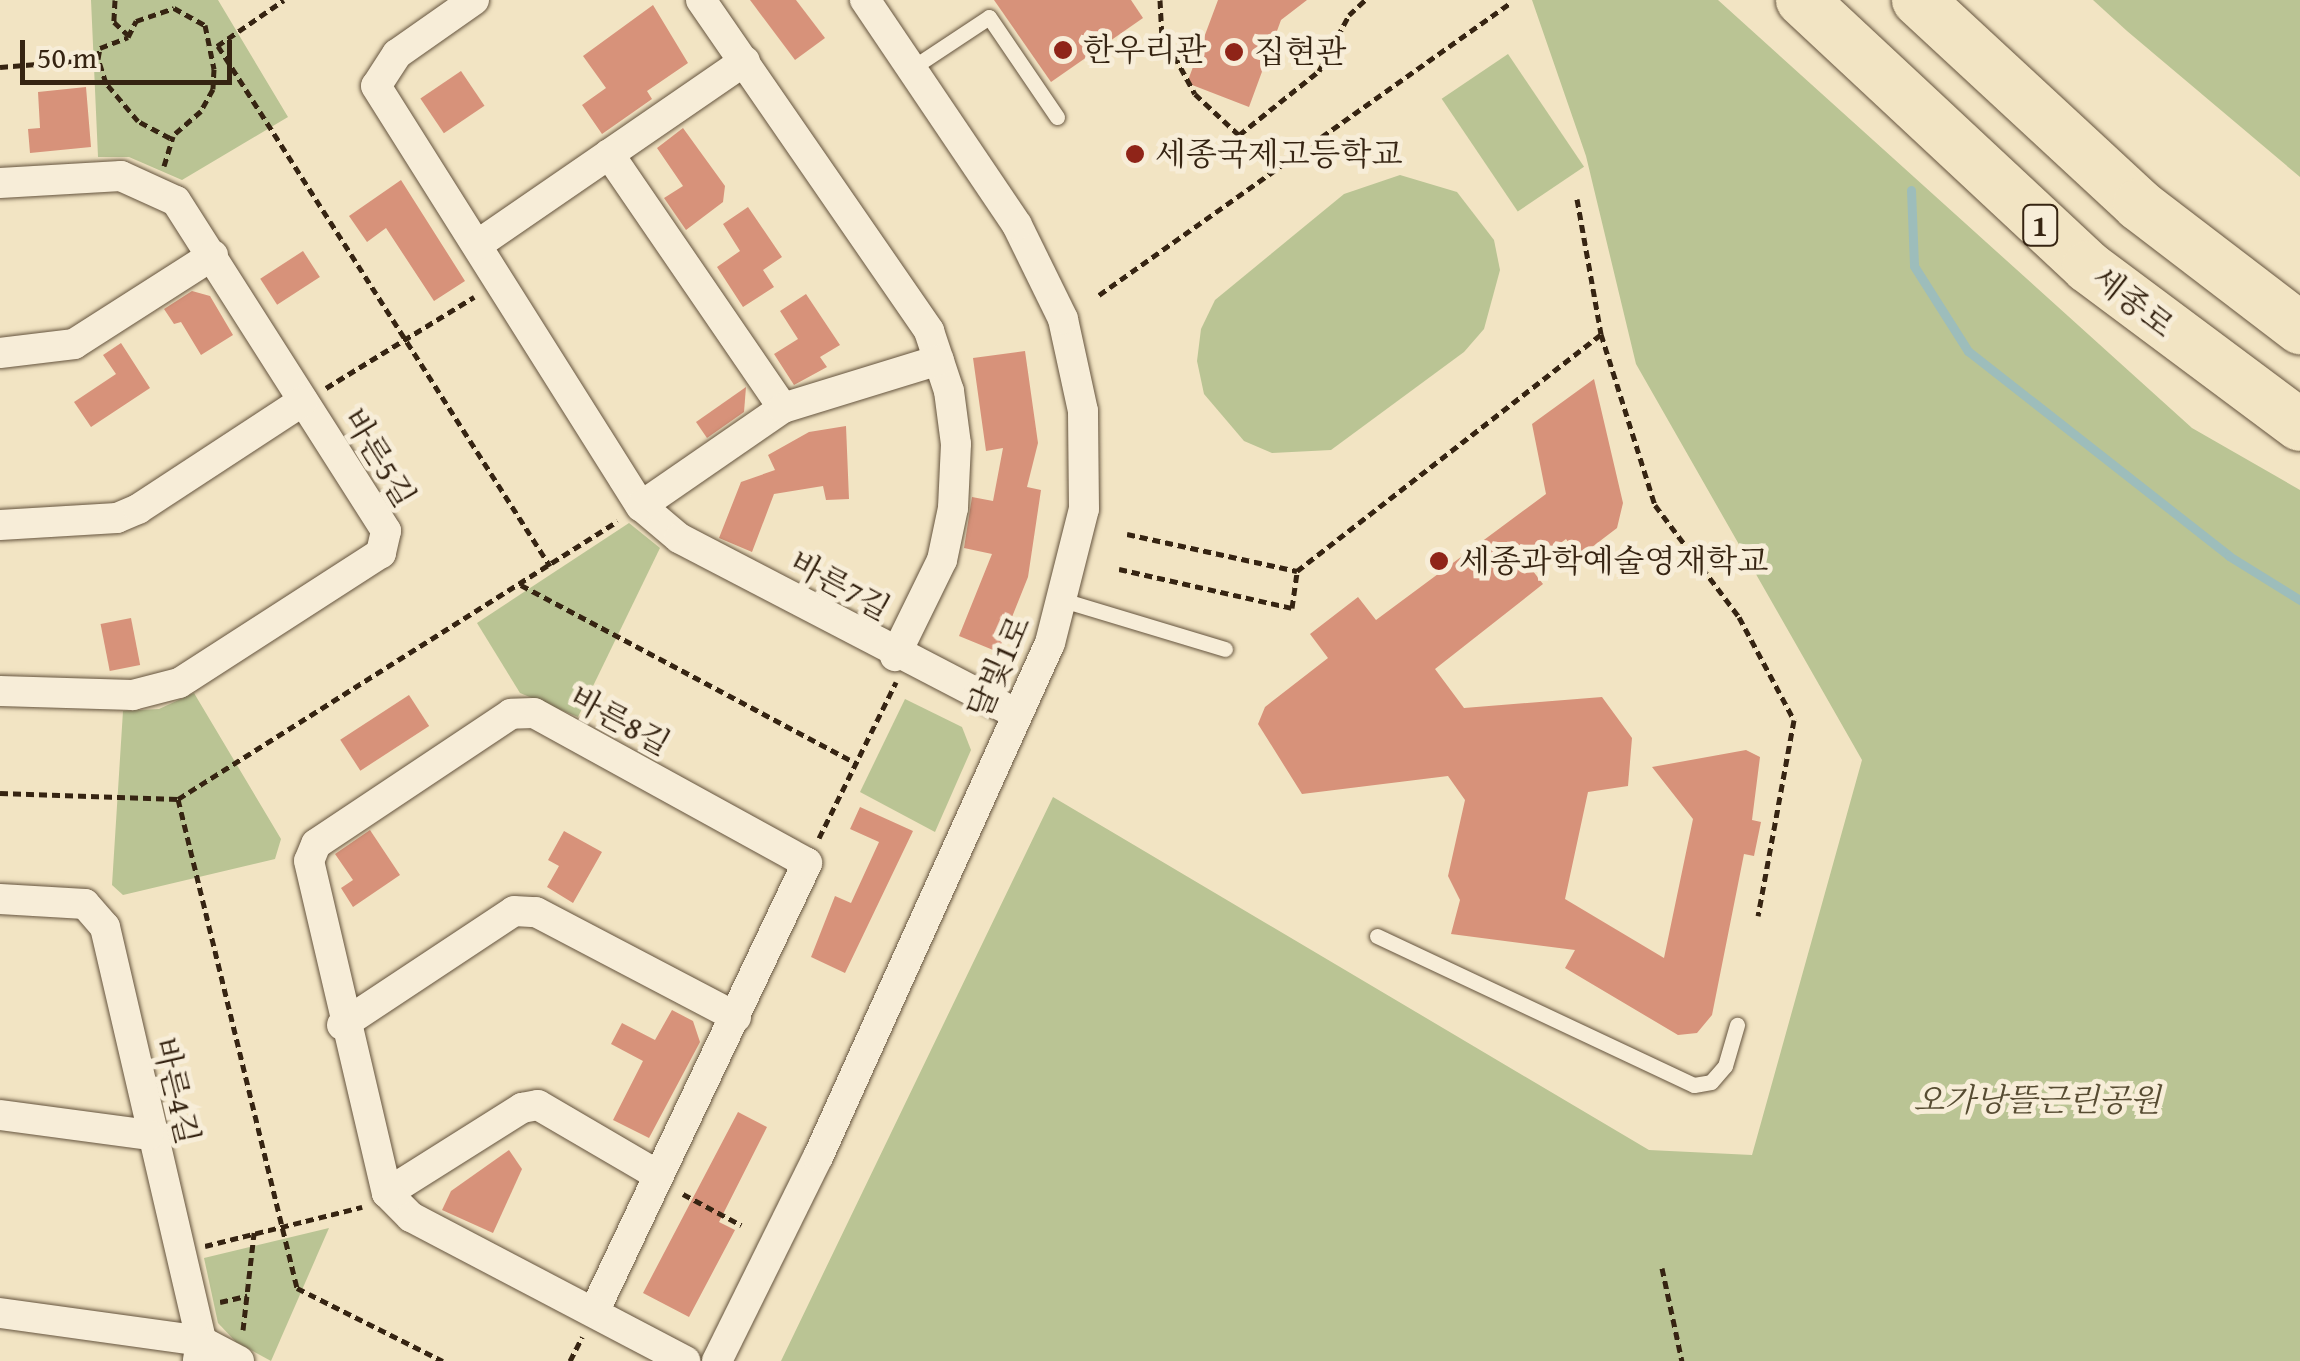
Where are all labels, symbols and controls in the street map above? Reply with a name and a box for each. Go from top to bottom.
scale bar [25,20,238,82]
place label: 한우리관 [1083,31,1207,69]
place label: 집현관 [1254,33,1347,71]
text: 50 m [37,35,97,79]
marker: 한우리관 [1052,39,1074,61]
marker: 집현관 [1223,41,1245,63]
place label: 세종국제고등학교 [1155,135,1402,173]
marker: 세종국제고등학교 [1124,143,1146,165]
road number: 1 [2020,200,2060,250]
street label: 세종로 [2085,258,2181,346]
street label: 바른5길 [335,402,423,514]
place label: 세종과학예술영재학교 [1459,542,1768,580]
street label: 바른7길 [783,543,897,629]
marker: 세종과학예술영재학교 [1428,550,1450,572]
street label: 달빛1로 [959,610,1039,724]
street label: 바른8길 [563,678,677,764]
street label: 바른4길 [145,1034,207,1148]
park label: 오가낭뜰근린공원 [1913,1081,2161,1119]

